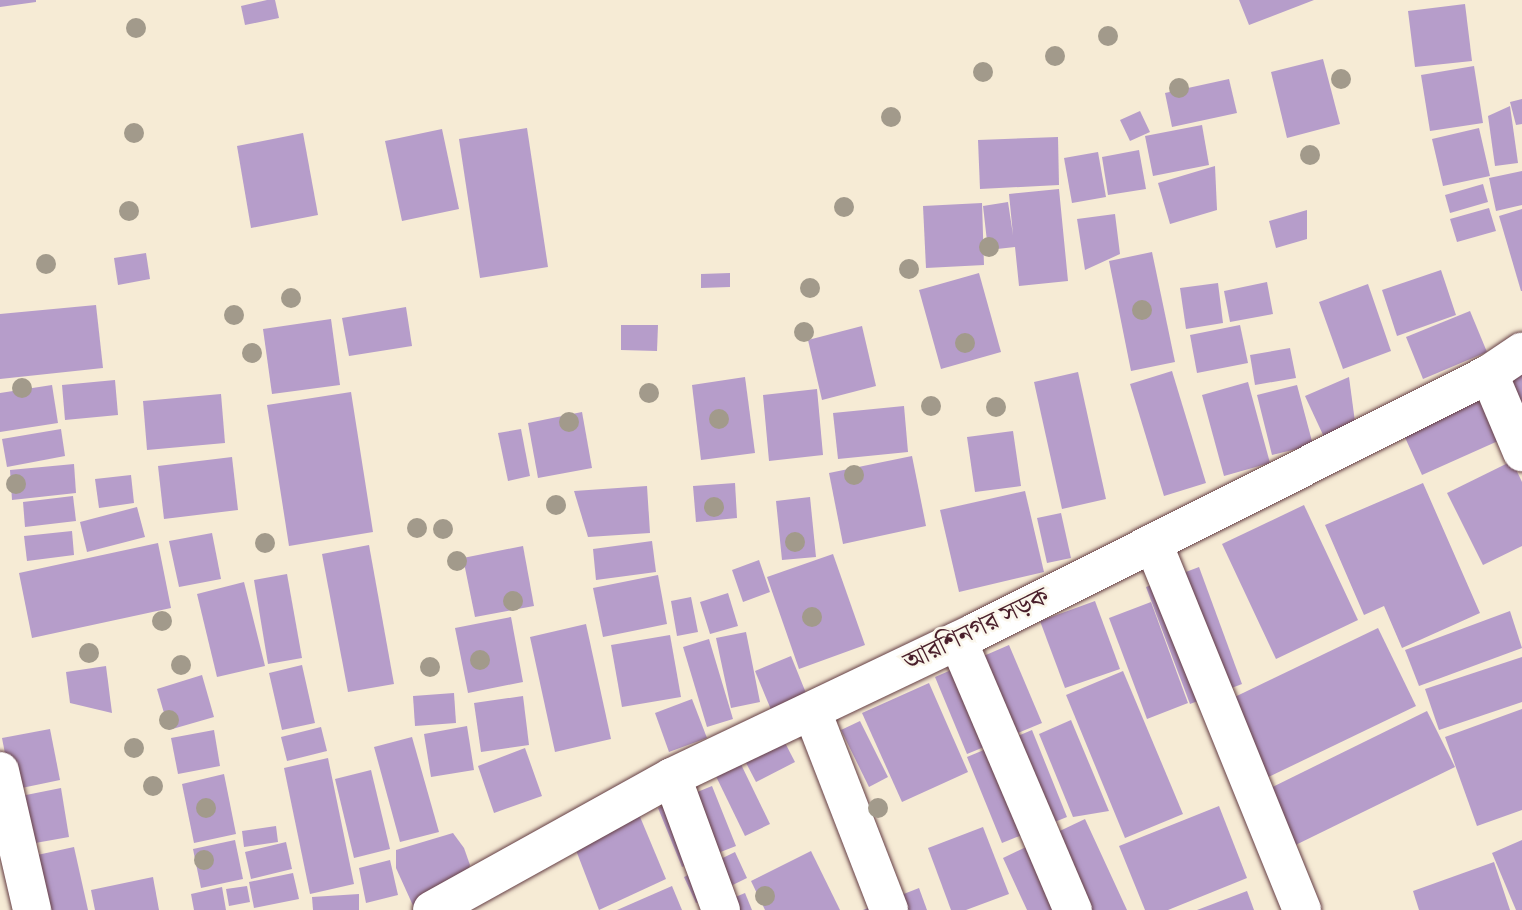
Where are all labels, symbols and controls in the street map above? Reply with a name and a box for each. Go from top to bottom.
street label: আরশিনগর সড়ক [899,582,1055,680]

